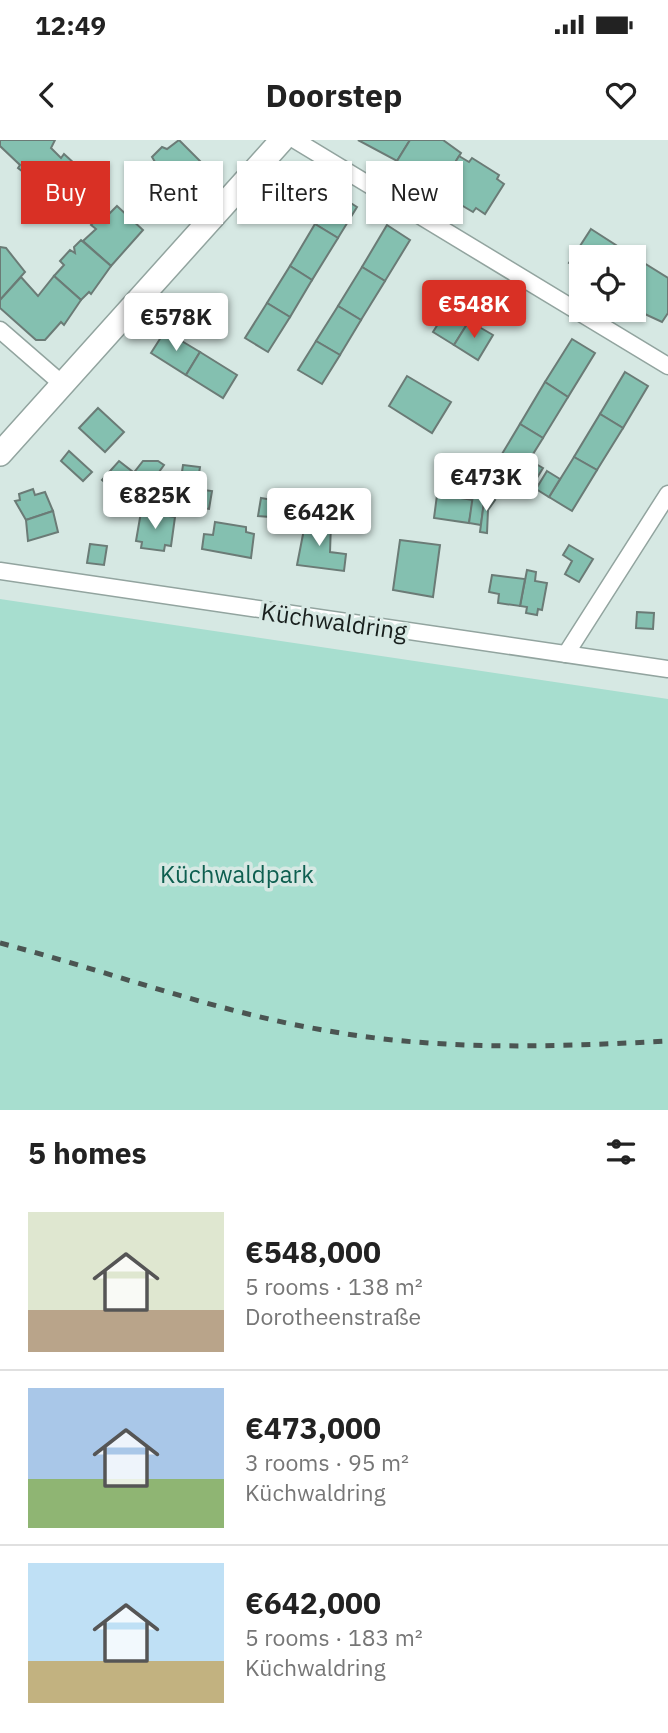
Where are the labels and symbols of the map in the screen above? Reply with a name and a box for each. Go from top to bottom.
pin: €548K [425,280,523,340]
pin: €578K [127,294,225,353]
pin: €473K [437,454,535,513]
pin: €825K [106,472,204,531]
pin: €642K [270,488,368,548]
street label: Küchwaldring [259,595,409,647]
park label: Küchwaldpark [160,858,314,890]

